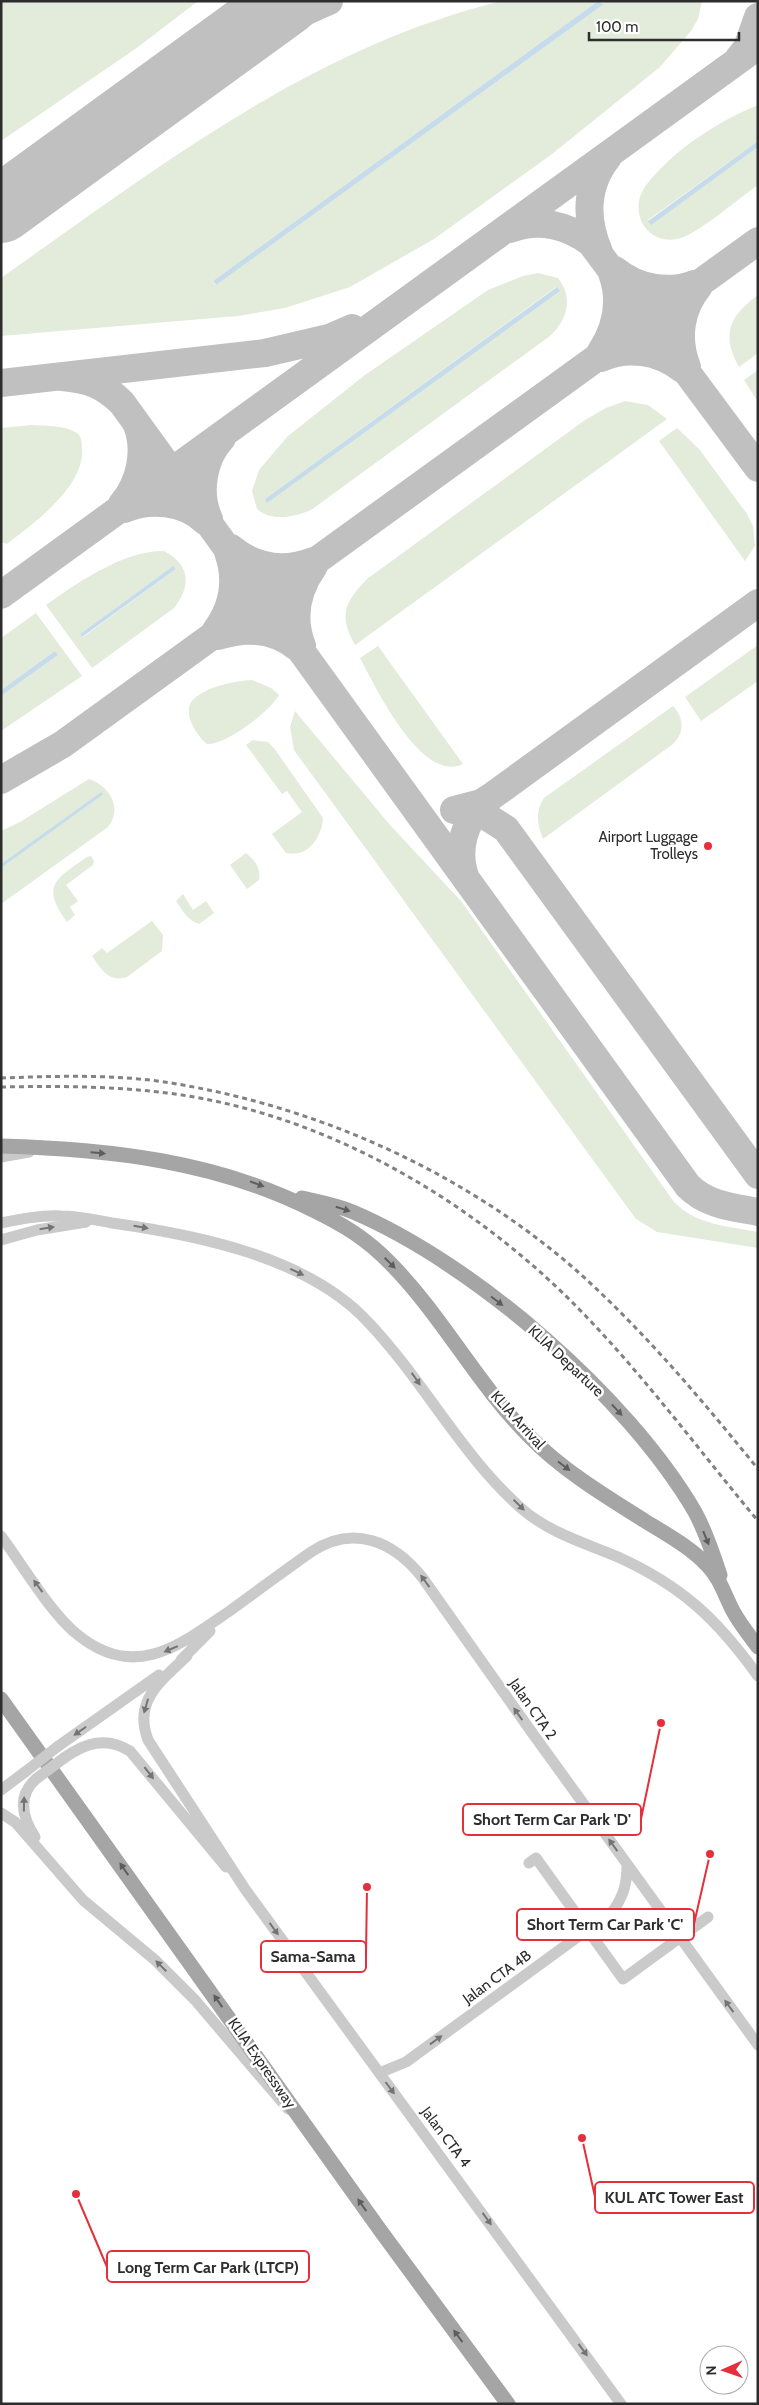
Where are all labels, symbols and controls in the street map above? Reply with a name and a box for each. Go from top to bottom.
scale bar [589,10,739,42]
text: 100 m [596,18,638,36]
place label: Airport Luggage Trolleys [599,828,698,863]
marker: Airport Luggage Trolleys [702,840,714,852]
one-way arrow [90,1149,106,1157]
one-way arrow [250,1180,265,1188]
one-way arrow [336,1205,351,1213]
one-way arrow [133,1223,149,1231]
one-way arrow [39,1224,55,1232]
one-way arrow [384,1257,396,1269]
one-way arrow [290,1268,304,1276]
one-way arrow [490,1295,503,1306]
street label: KLIA Departure [525,1322,608,1401]
one-way arrow [411,1372,421,1386]
street label: KLIA Arrival [487,1387,549,1453]
one-way arrow [611,1403,623,1415]
one-way arrow [557,1460,570,1471]
one-way arrow [512,1499,524,1511]
one-way arrow [703,1530,710,1545]
one-way arrow [420,1574,430,1588]
one-way arrow [33,1579,43,1593]
one-way arrow [164,1645,178,1653]
street label: Jalan CTA 2 [505,1674,561,1743]
one-way arrow [142,1698,150,1714]
one-way arrow [513,1707,523,1721]
one-way arrow [73,1726,87,1736]
one-way arrow [144,1766,155,1779]
one-way arrow [20,1796,28,1812]
callout: Short Term Car Park 'D' [463,1804,641,1835]
text: Short Term Car Park 'D' [473,1810,631,1829]
one-way arrow [608,1839,618,1852]
one-way arrow [119,1862,129,1875]
callout: Short Term Car Park 'C' [517,1909,694,1940]
text: Short Term Car Park 'C' [527,1915,683,1934]
one-way arrow [269,1922,279,1936]
callout: Sama-Sama [261,1941,366,1972]
street label: Jalan CTA 4B [459,1946,535,2008]
text: Sama-Sama [271,1947,355,1966]
one-way arrow [155,1960,167,1972]
one-way arrow [213,1994,223,2008]
one-way arrow [724,1999,734,2012]
street label: KLIA Expressway [224,2014,300,2112]
one-way arrow [429,2035,443,2045]
one-way arrow [385,2081,396,2094]
street label: Jalan CTA 4 [417,2102,475,2171]
callout: KUL ATC Tower East [595,2182,754,2213]
text: KUL ATC Tower East [605,2188,744,2207]
one-way arrow [357,2198,367,2212]
one-way arrow [482,2212,493,2225]
callout: Long Term Car Park (LTCP) [107,2251,309,2282]
text: Long Term Car Park (LTCP) [117,2258,299,2277]
one-way arrow [453,2329,463,2343]
one-way arrow [578,2343,588,2357]
north arrow [699,2345,749,2395]
text: N [702,2365,720,2376]

